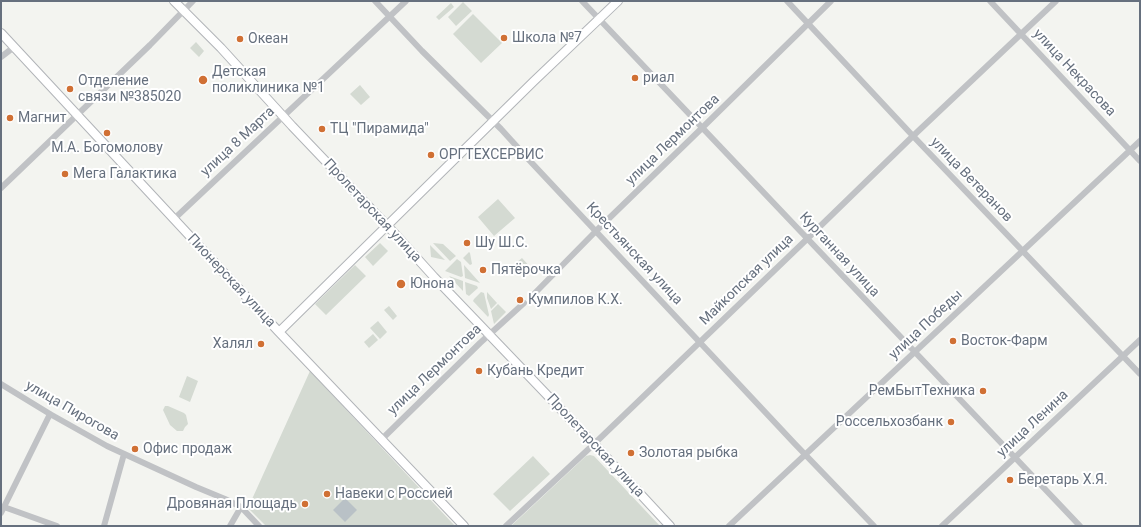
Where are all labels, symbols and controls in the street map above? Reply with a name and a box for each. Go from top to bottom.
street label: улица Некрасова [1029,26,1119,120]
place label: Школа №7 [512,30,582,46]
place label: Океан [248,31,288,47]
marker: Школа №7 [499,33,509,43]
marker: Океан [235,34,245,44]
place label: Детская поликлиника №1 [212,64,325,96]
place label: риал [643,70,675,86]
place label: Отделение связи №385020 [78,73,181,106]
marker: риал [630,73,640,83]
marker: Детская поликлиника №1 [197,74,209,86]
marker: Отделение связи №385020 [65,84,75,94]
street label: улица Лермонтова [623,91,723,189]
street label: улица 8 Марта [198,104,278,180]
place label: Магнит [18,110,67,126]
marker: Магнит [5,113,15,123]
place label: ТЦ "Пирамида" [330,121,429,137]
marker: ТЦ "Пирамида" [317,124,327,134]
marker: М.А. Богомолову [102,128,112,138]
street label: улица Ветеранов [926,134,1016,226]
place label: М.А. Богомолову [51,140,163,156]
place label: ОРГТЕХСЕРВИС [439,147,544,163]
marker: ОРГТЕХСЕРВИС [426,150,436,160]
street label: Пролетарская улица [320,156,424,266]
place label: Мега Галактика [73,166,177,182]
marker: Мега Галактика [60,169,70,179]
street label: Крестьянская улица [582,199,686,309]
street label: Курганная улица [795,209,883,301]
street label: Пионерская улица [183,231,279,331]
street label: Майкопская улица [697,231,797,329]
place label: Шу Ш.С. [475,235,528,251]
marker: Шу Ш.С. [462,238,472,248]
place label: Пятёрочка [491,262,561,278]
marker: Пятёрочка [478,265,488,275]
place label: Юнона [410,276,454,292]
marker: Юнона [395,278,407,290]
street label: улица Победы [886,287,966,363]
place label: Кумпилов К.Х. [528,292,623,308]
marker: Кумпилов К.Х. [515,295,525,305]
street label: улица Лермонтова [385,321,485,419]
place label: Восток-Фарм [961,333,1048,349]
place label: Халял [213,336,253,352]
marker: Восток-Фарм [948,336,958,346]
marker: Халял [256,339,266,349]
place label: Кубань Кредит [487,363,584,379]
marker: Кубань Кредит [474,366,484,376]
street label: улица Пирогова [22,377,122,445]
place label: РемБытТехника [869,383,975,399]
marker: РемБытТехника [978,386,988,396]
street label: улица Ленина [994,387,1072,461]
street label: Пролетарская улица [543,391,647,501]
place label: Россельхозбанк [836,414,943,430]
marker: Россельхозбанк [946,417,956,427]
place label: Офис продаж [143,441,232,457]
marker: Офис продаж [130,444,140,454]
place label: Золотая рыбка [639,445,738,461]
marker: Золотая рыбка [626,448,636,458]
place label: Беретарь Х.Я. [1018,472,1108,488]
marker: Беретарь Х.Я. [1005,475,1015,485]
place label: Навеки с Россией [335,486,453,502]
marker: Навеки с Россией [322,489,332,499]
place label: Дровяная Площадь [167,496,297,512]
marker: Дровяная Площадь [300,499,310,509]

